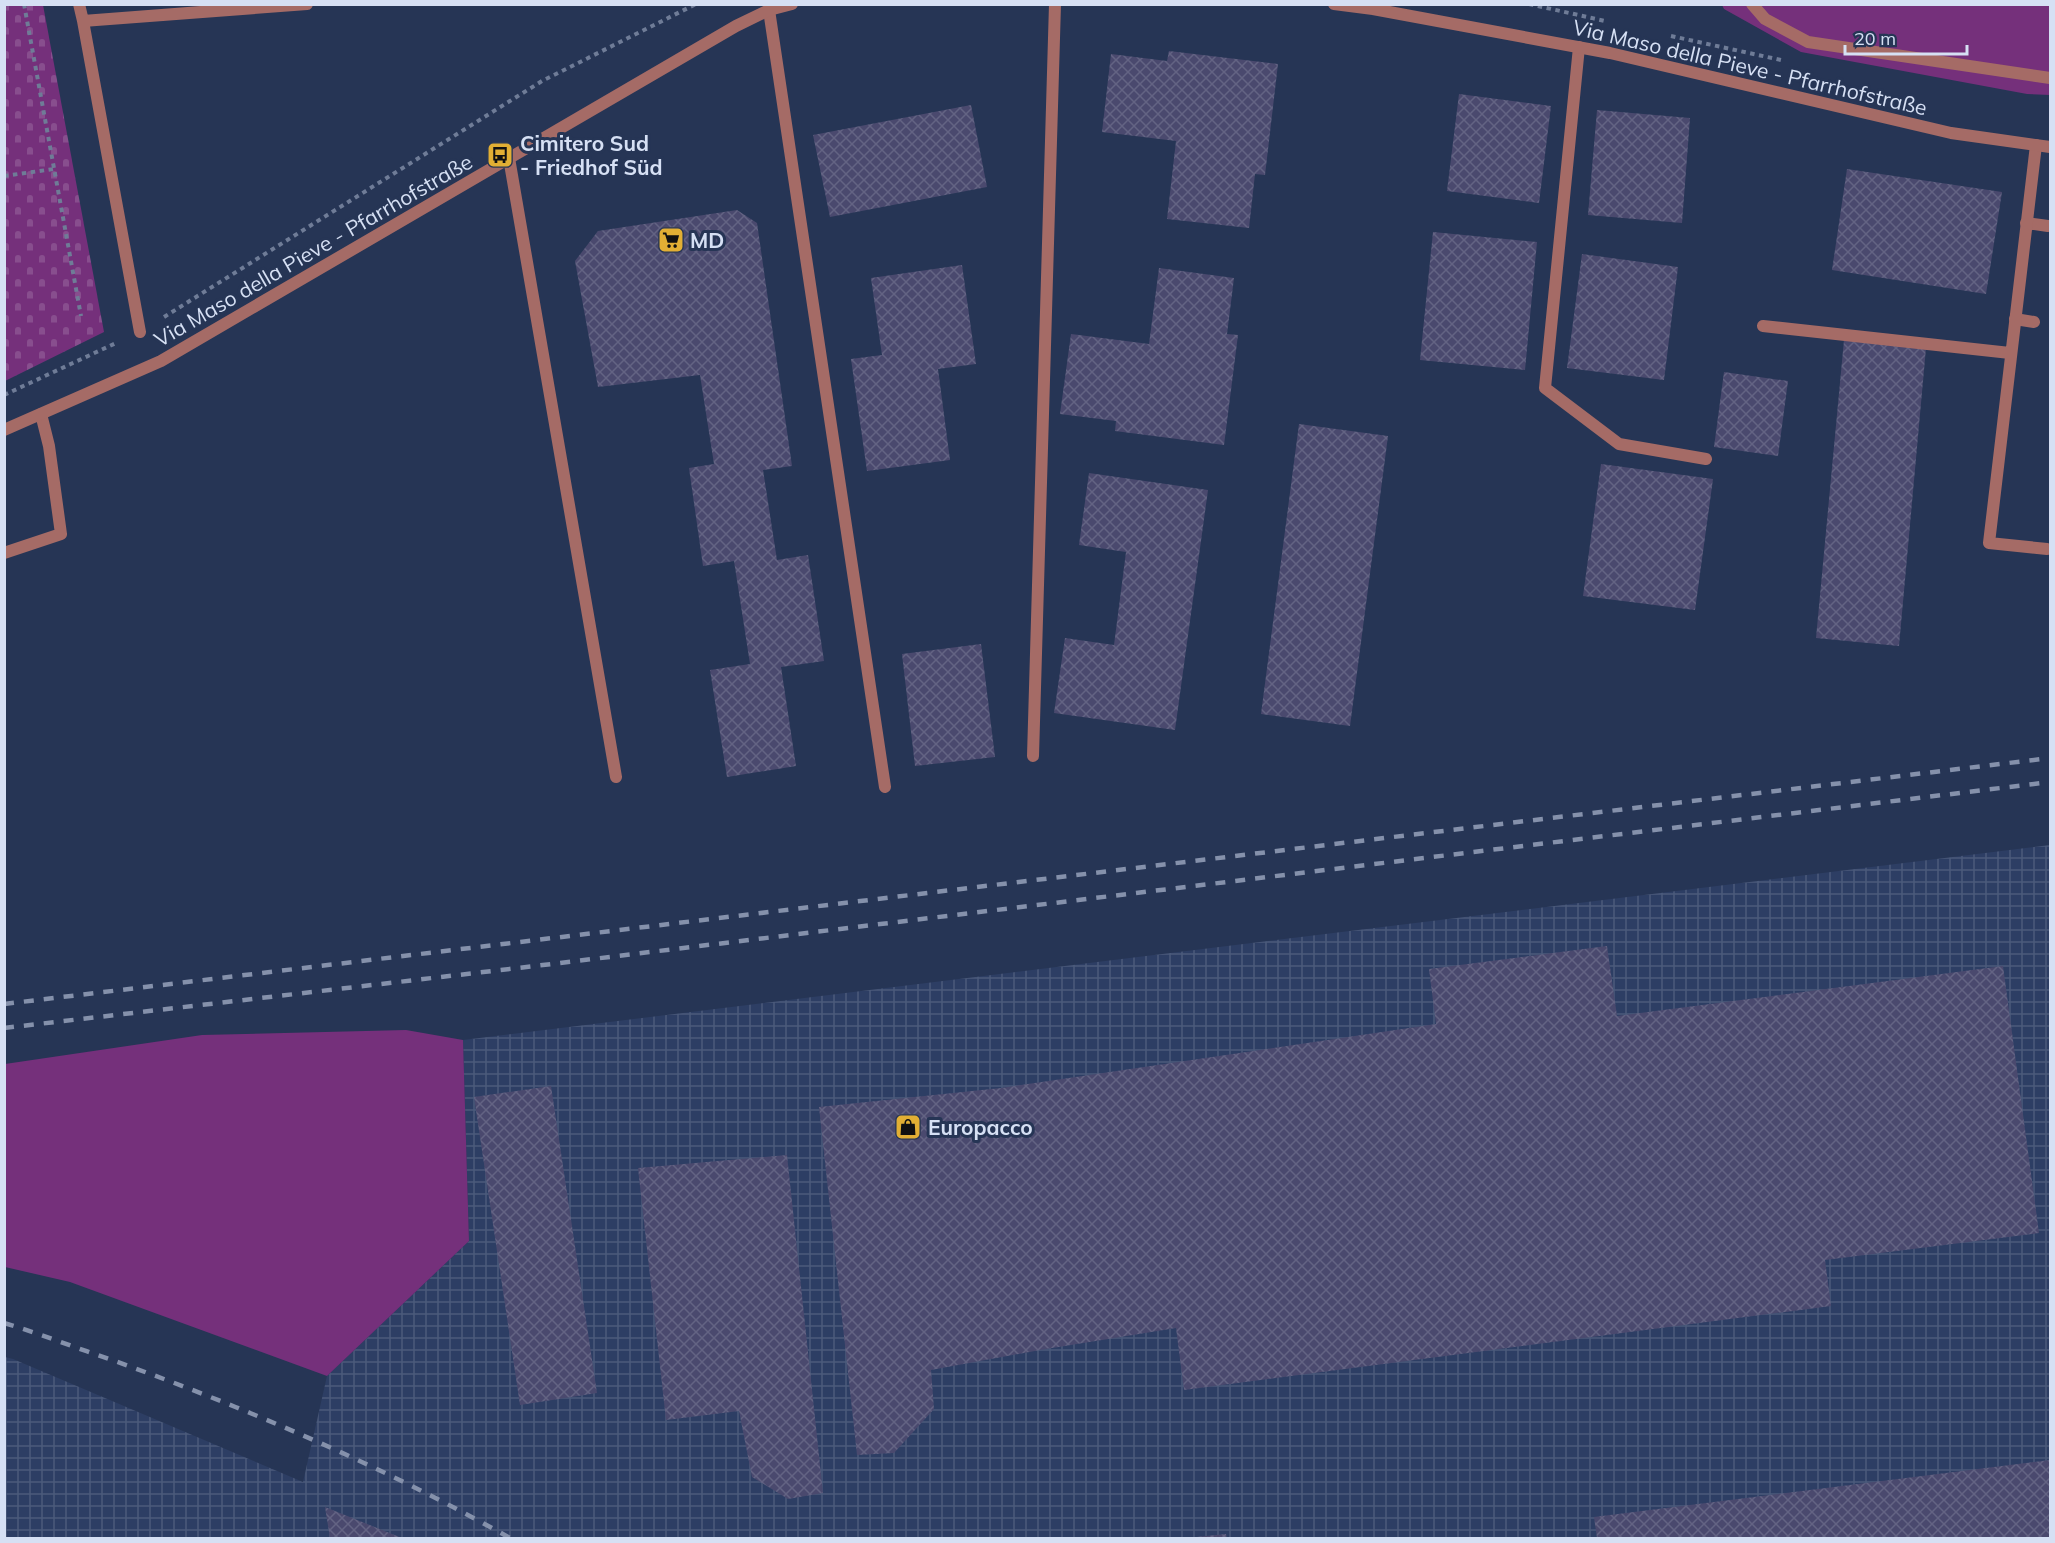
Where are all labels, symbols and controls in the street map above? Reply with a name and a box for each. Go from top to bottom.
street label: Via Maso della Pieve - Pfarrhofstraße [1570,14,1930,120]
scale bar [1845,18,1966,56]
text: 20 m [1854,27,1896,50]
place label: Cimitero Sud - Friedhof Süd [520,130,663,180]
bus stop icon: Cimitero Sud - Friedhof Süd [485,140,515,170]
street label: Via Maso della Pieve - Pfarrhofstraße [149,148,477,352]
supermarket icon: MD [656,225,686,255]
place label: MD [690,227,724,253]
shop icon: Europacco [893,1112,923,1142]
place label: Europacco [928,1114,1033,1140]

